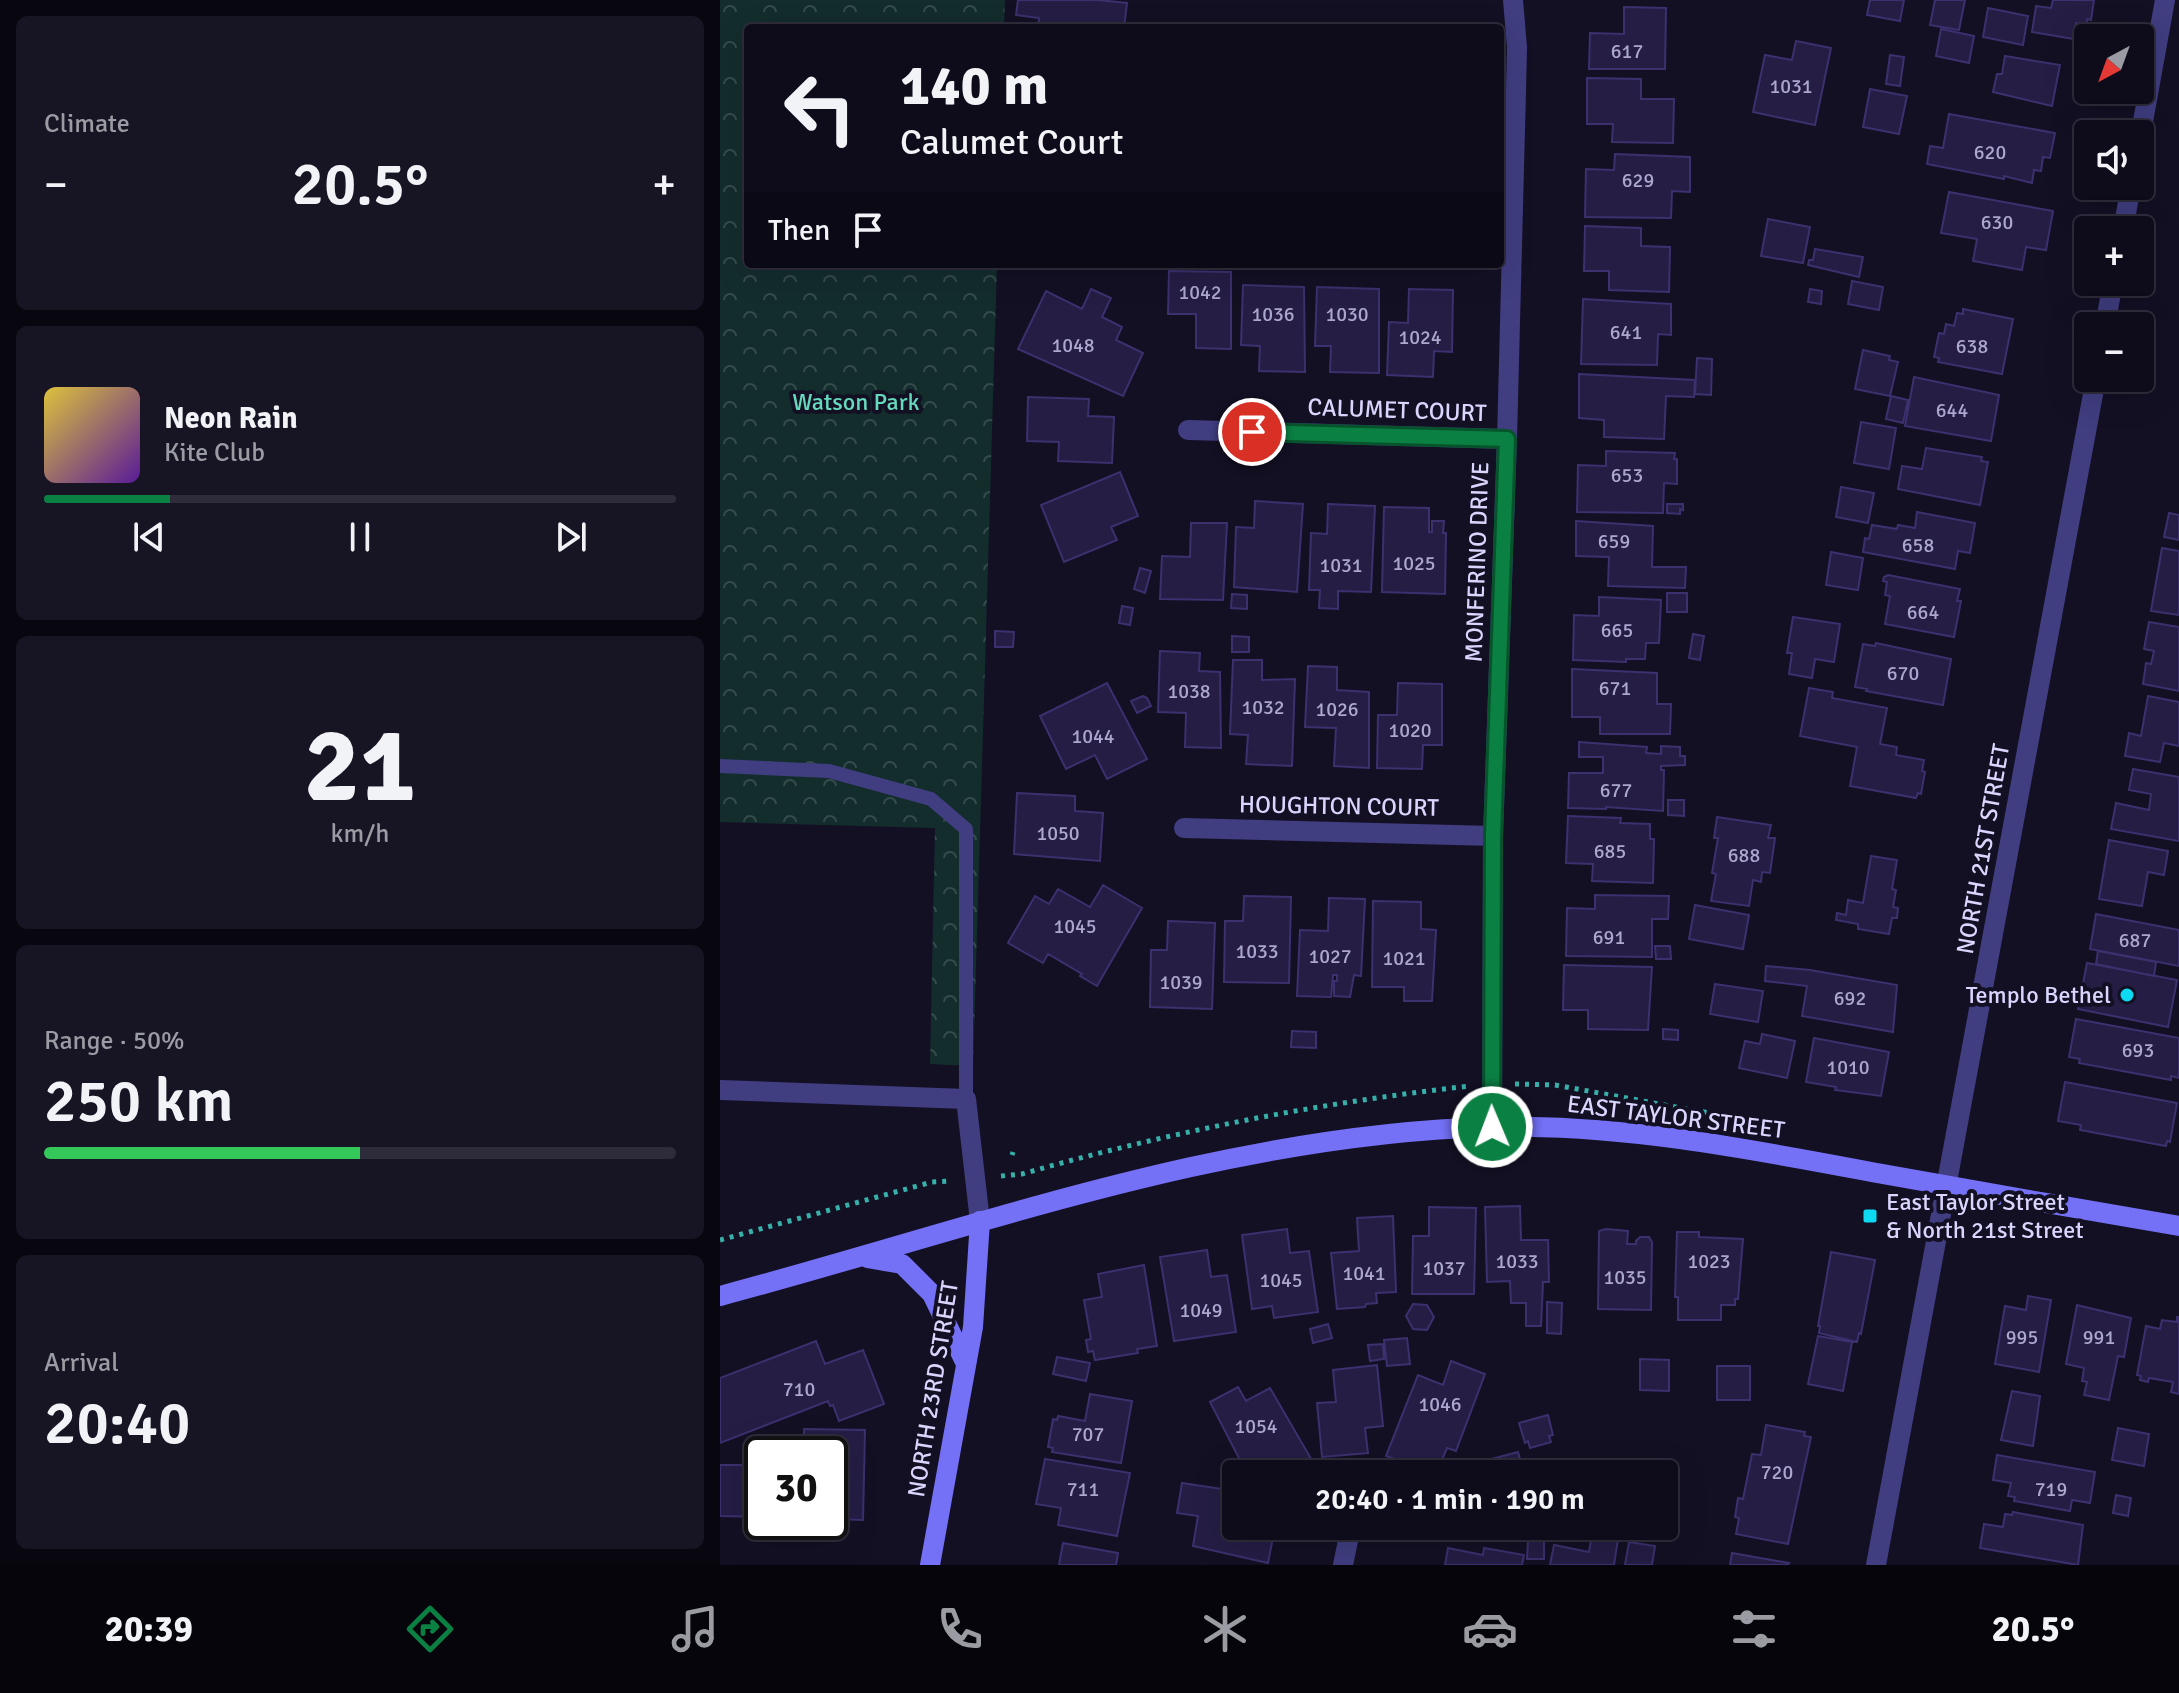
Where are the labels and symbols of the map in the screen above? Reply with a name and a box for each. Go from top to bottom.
north arrow [2074,24,2154,104]
house number: 617 [1611,39,1643,64]
house number: 1031 [1769,74,1813,99]
house number: 620 [1974,140,2006,165]
house number: 629 [1622,168,1654,193]
house number: 630 [1981,210,2013,235]
house number: 1042 [1178,280,1222,305]
house number: 1036 [1251,302,1295,327]
house number: 1030 [1325,302,1369,327]
house number: 641 [1610,320,1642,345]
house number: 1024 [1398,325,1442,350]
house number: 1048 [1051,333,1095,358]
house number: 638 [1956,334,1988,359]
park label: Watson Park [792,387,920,417]
street label: CALUMET COURT [1307,392,1487,428]
pin [1218,398,1286,466]
house number: 644 [1936,398,1968,423]
street label: MONFERINO DRIVE [1459,461,1495,663]
house number: 653 [1611,463,1643,488]
house number: 659 [1598,529,1630,554]
house number: 658 [1902,533,1934,558]
house number: 1025 [1392,551,1436,576]
house number: 1031 [1319,553,1363,578]
house number: 664 [1907,600,1939,625]
house number: 665 [1601,618,1633,643]
house number: 670 [1887,661,1919,686]
house number: 671 [1599,676,1631,701]
house number: 1038 [1167,679,1211,704]
house number: 1032 [1241,695,1285,720]
house number: 1026 [1315,697,1359,722]
house number: 1020 [1388,718,1432,743]
house number: 1044 [1071,724,1115,749]
street label: NORTH 21ST STREET [1950,741,2016,957]
house number: 677 [1600,778,1632,803]
street label: HOUGHTON COURT [1239,789,1439,823]
house number: 1050 [1036,821,1080,846]
house number: 685 [1594,839,1626,864]
house number: 688 [1728,843,1760,868]
house number: 1045 [1053,914,1097,939]
house number: 691 [1593,925,1625,950]
house number: 687 [2119,928,2151,953]
house number: 1033 [1235,939,1279,964]
house number: 1027 [1308,944,1352,969]
house number: 1021 [1382,946,1426,971]
house number: 1039 [1159,970,1203,995]
place label: Templo Bethel [1966,980,2111,1010]
house number: 692 [1834,986,1866,1011]
marker: Templo Bethel [2118,986,2136,1004]
house number: 693 [2122,1038,2154,1063]
house number: 1010 [1826,1055,1870,1080]
position arrow [1450,1085,1534,1169]
street label: EAST TAYLOR STREET [1565,1089,1787,1145]
place label: East Taylor Street & North 21st Street [1886,1187,2084,1245]
marker: East Taylor Street & North 21st Street [1861,1207,1879,1225]
house number: 1033 [1495,1249,1539,1274]
house number: 1023 [1687,1249,1731,1274]
house number: 1037 [1422,1256,1466,1281]
house number: 1041 [1342,1261,1386,1286]
house number: 1035 [1603,1265,1647,1290]
house number: 1045 [1259,1268,1303,1293]
street label: NORTH 23RD STREET [901,1279,965,1499]
house number: 1049 [1179,1298,1223,1323]
house number: 995 [2006,1325,2038,1350]
house number: 991 [2083,1325,2115,1350]
house number: 710 [783,1377,815,1402]
house number: 1046 [1418,1392,1462,1417]
house number: 1054 [1234,1414,1278,1439]
house number: 707 [1072,1422,1104,1447]
speed limit sign: 30 [744,1436,848,1540]
house number: 720 [1761,1460,1793,1485]
house number: 711 [1067,1477,1099,1502]
house number: 719 [2035,1477,2067,1502]

